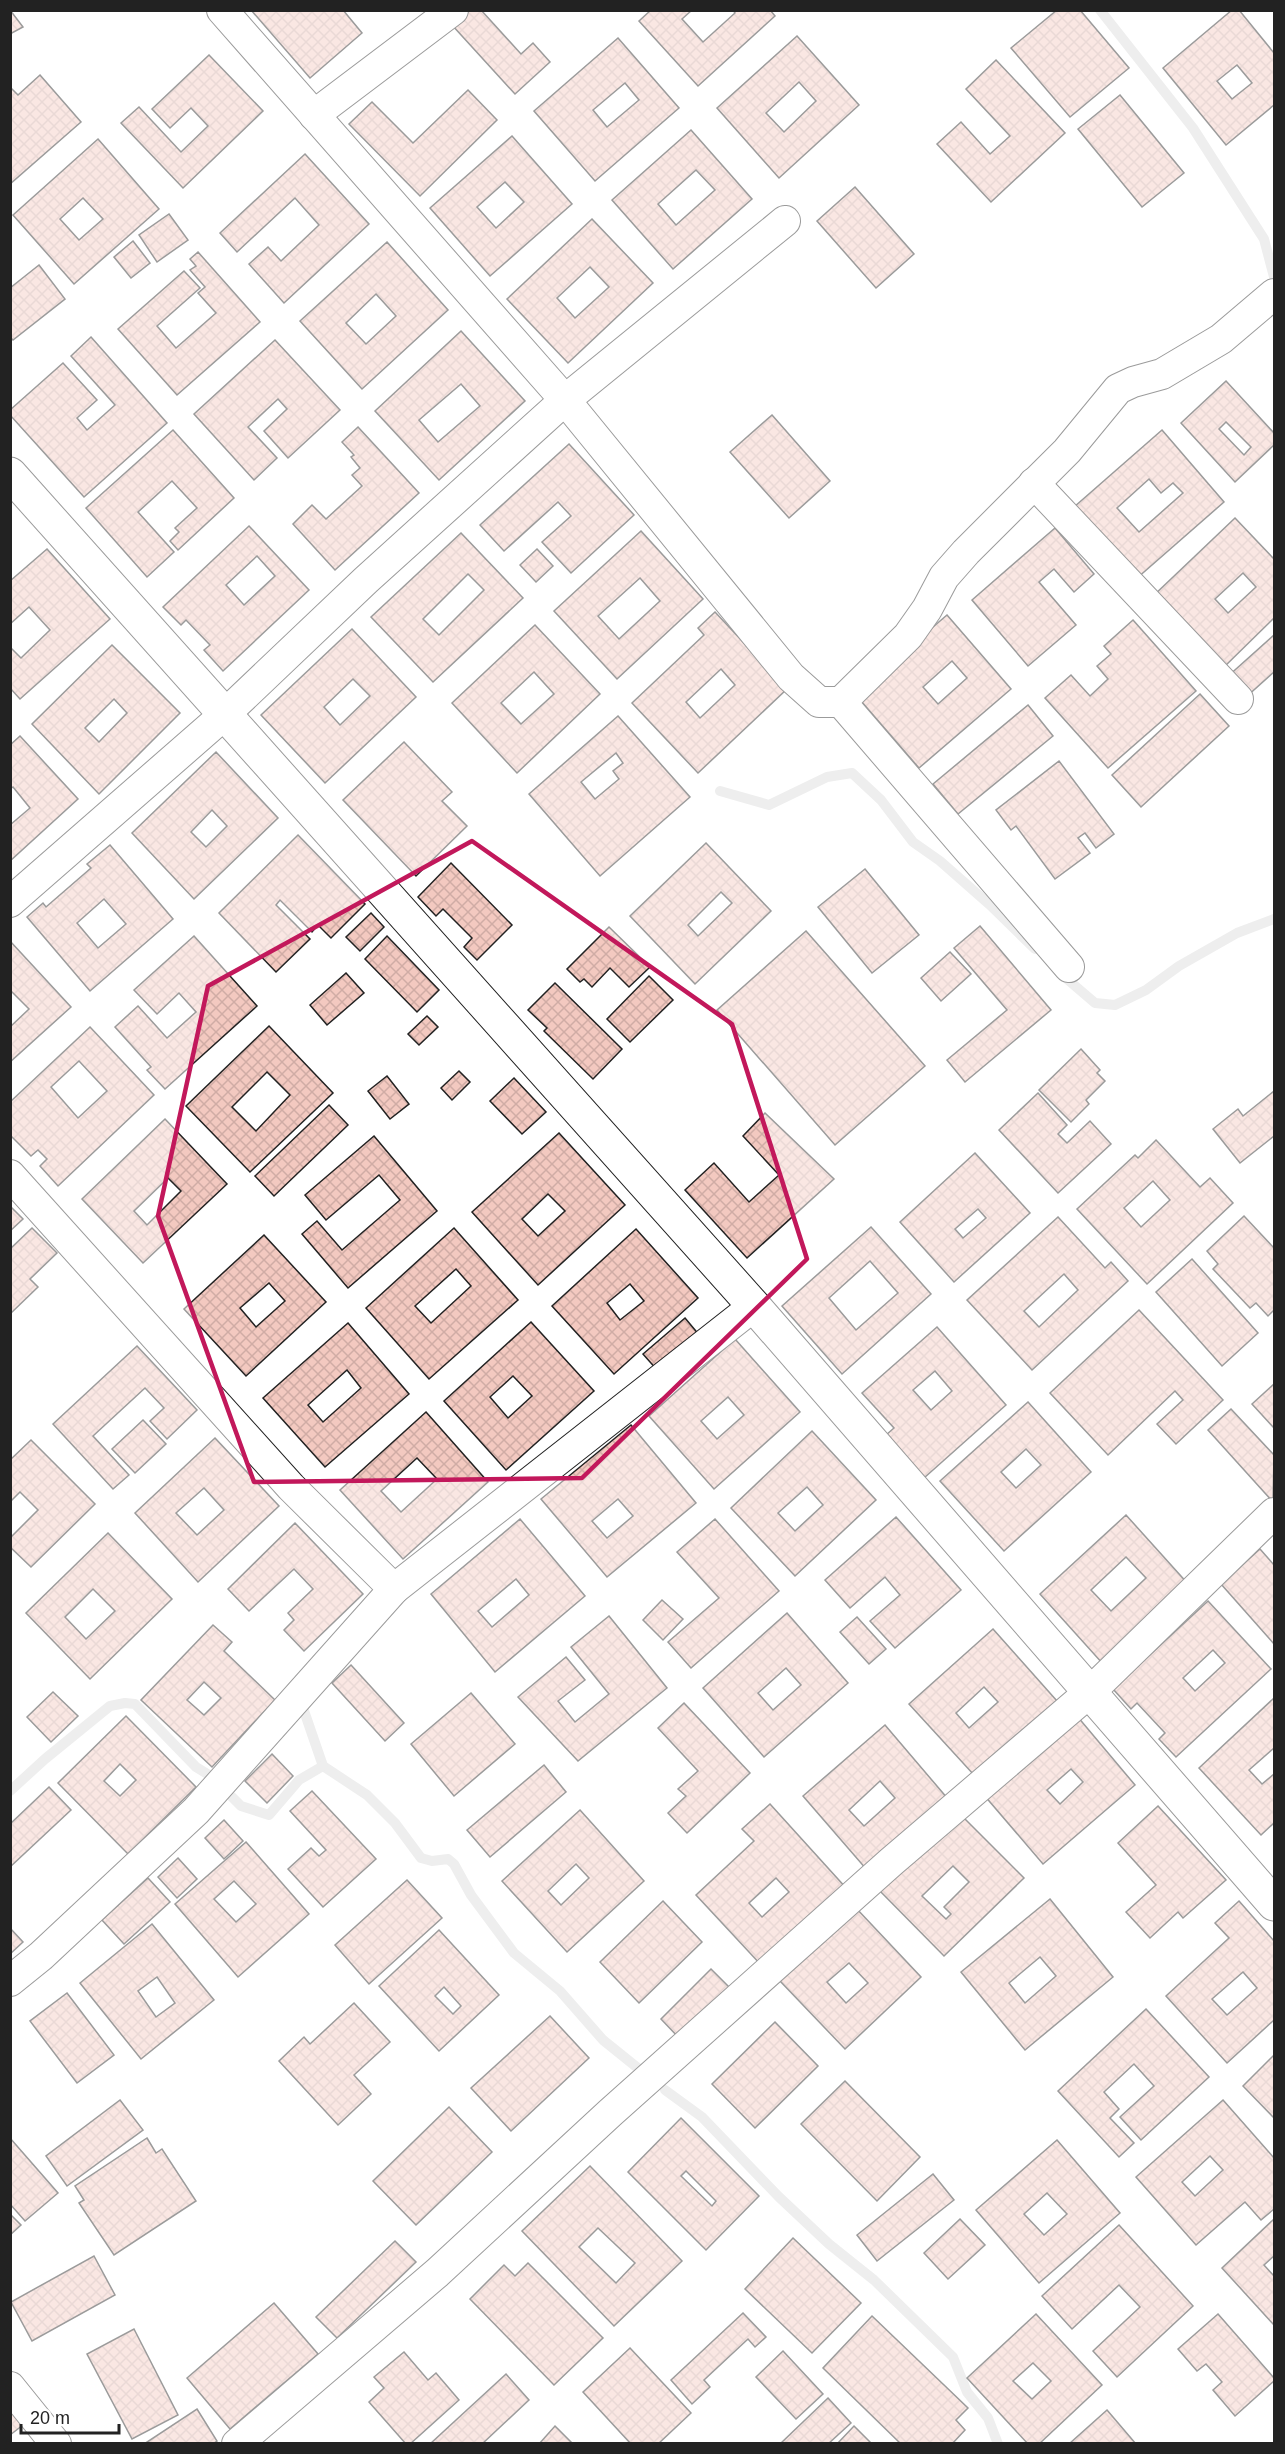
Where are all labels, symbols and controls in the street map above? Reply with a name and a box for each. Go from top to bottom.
scale bar [21,2397,118,2435]
text: 20 m [30,2408,70,2428]

